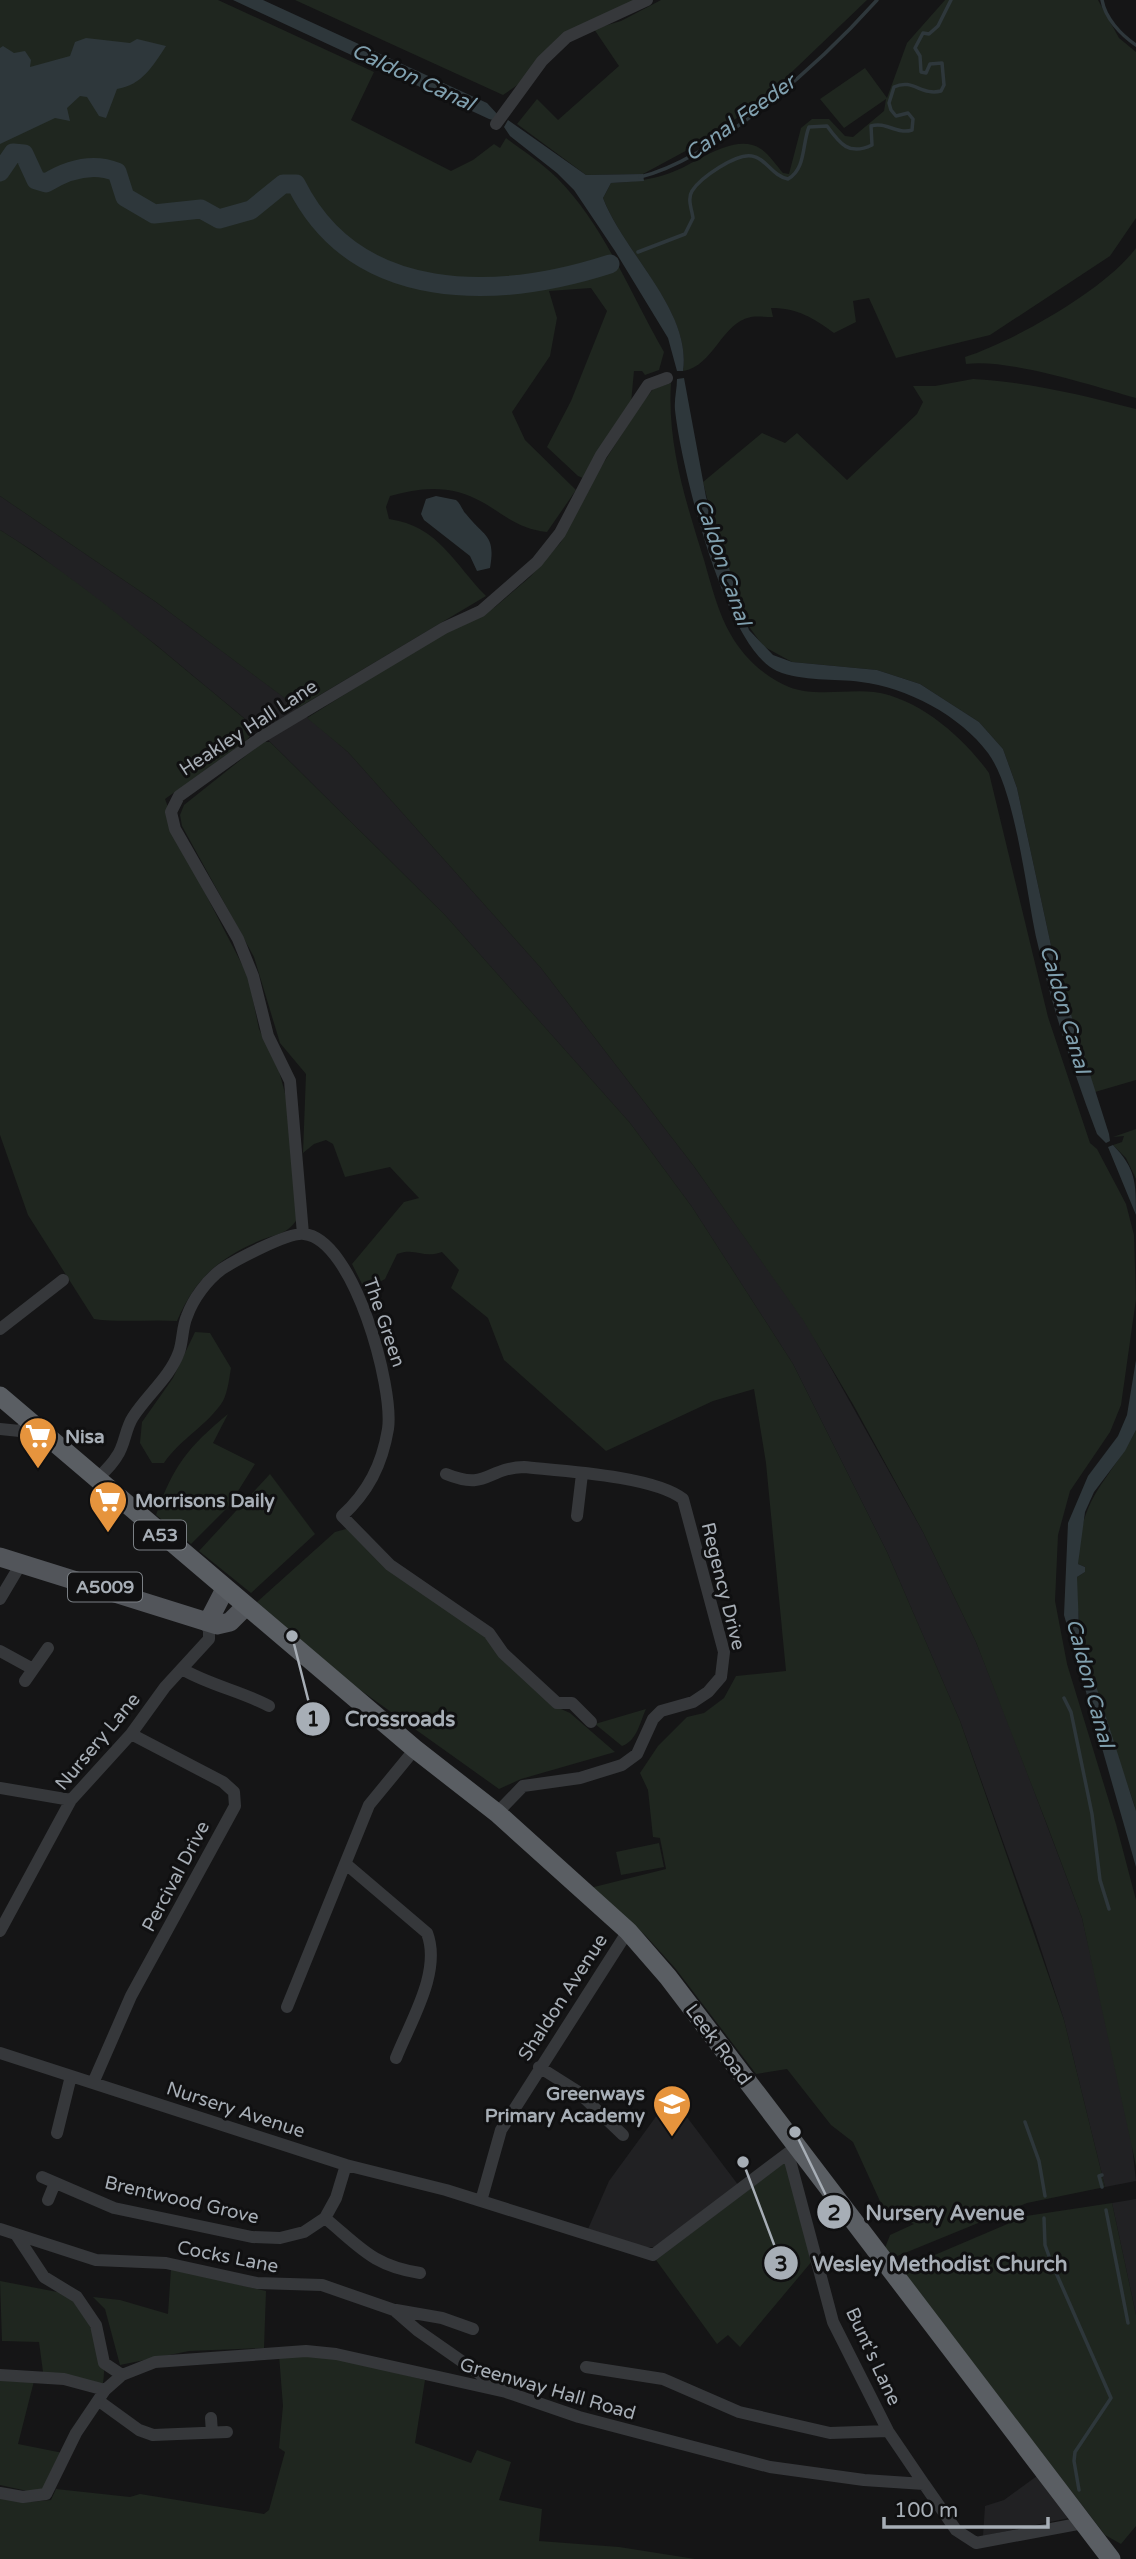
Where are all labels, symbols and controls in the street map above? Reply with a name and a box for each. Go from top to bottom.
water label: Caldon Canal [348,38,480,118]
water label: Canal Feeder [680,68,803,167]
water label: Caldon Canal [689,496,757,631]
street label: Heakley Hall Lane [176,675,322,781]
water label: Caldon Canal [1034,942,1096,1079]
street label: The Green [358,1275,410,1370]
supermarket icon: Nisa [17,1415,59,1470]
place label: Nisa [65,1426,105,1448]
supermarket icon: Morrisons Daily [87,1479,129,1534]
place label: Morrisons Daily [135,1490,275,1513]
road number: A53 [134,1520,186,1550]
street label: Regency Drive [697,1520,750,1652]
road number: A5009 [68,1572,142,1602]
water label: Caldon Canal [1060,1616,1119,1753]
street label: Nursery Lane [51,1689,145,1795]
callout: Crossroads [295,1698,469,1740]
text: 1 [306,1707,320,1732]
text: Crossroads [345,1707,455,1732]
street label: Percival Drive [137,1817,214,1936]
street label: Shaldon Avenue [514,1930,612,2065]
street label: Leek Road [681,2000,756,2089]
street label: Nursery Avenue [164,2077,308,2143]
place label: Greenways Primary Academy [485,2083,646,2128]
school or university icon: Greenways Primary Academy [651,2083,693,2138]
street label: Brentwood Grove [102,2172,261,2228]
callout: Nursery Avenue [816,2191,1039,2233]
text: 2 [827,2201,841,2226]
text: Nursery Avenue [865,2201,1025,2226]
street label: Cocks Lane [175,2236,280,2278]
callout: Wesley Methodist Church [763,2242,1081,2284]
text: 3 [774,2252,788,2277]
text: Wesley Methodist Church [812,2252,1068,2277]
street label: Bunt's Lane [841,2304,905,2409]
street label: Greenway Hall Road [457,2353,638,2425]
scale bar [884,2486,1048,2530]
text: 100 m [894,2498,958,2523]

